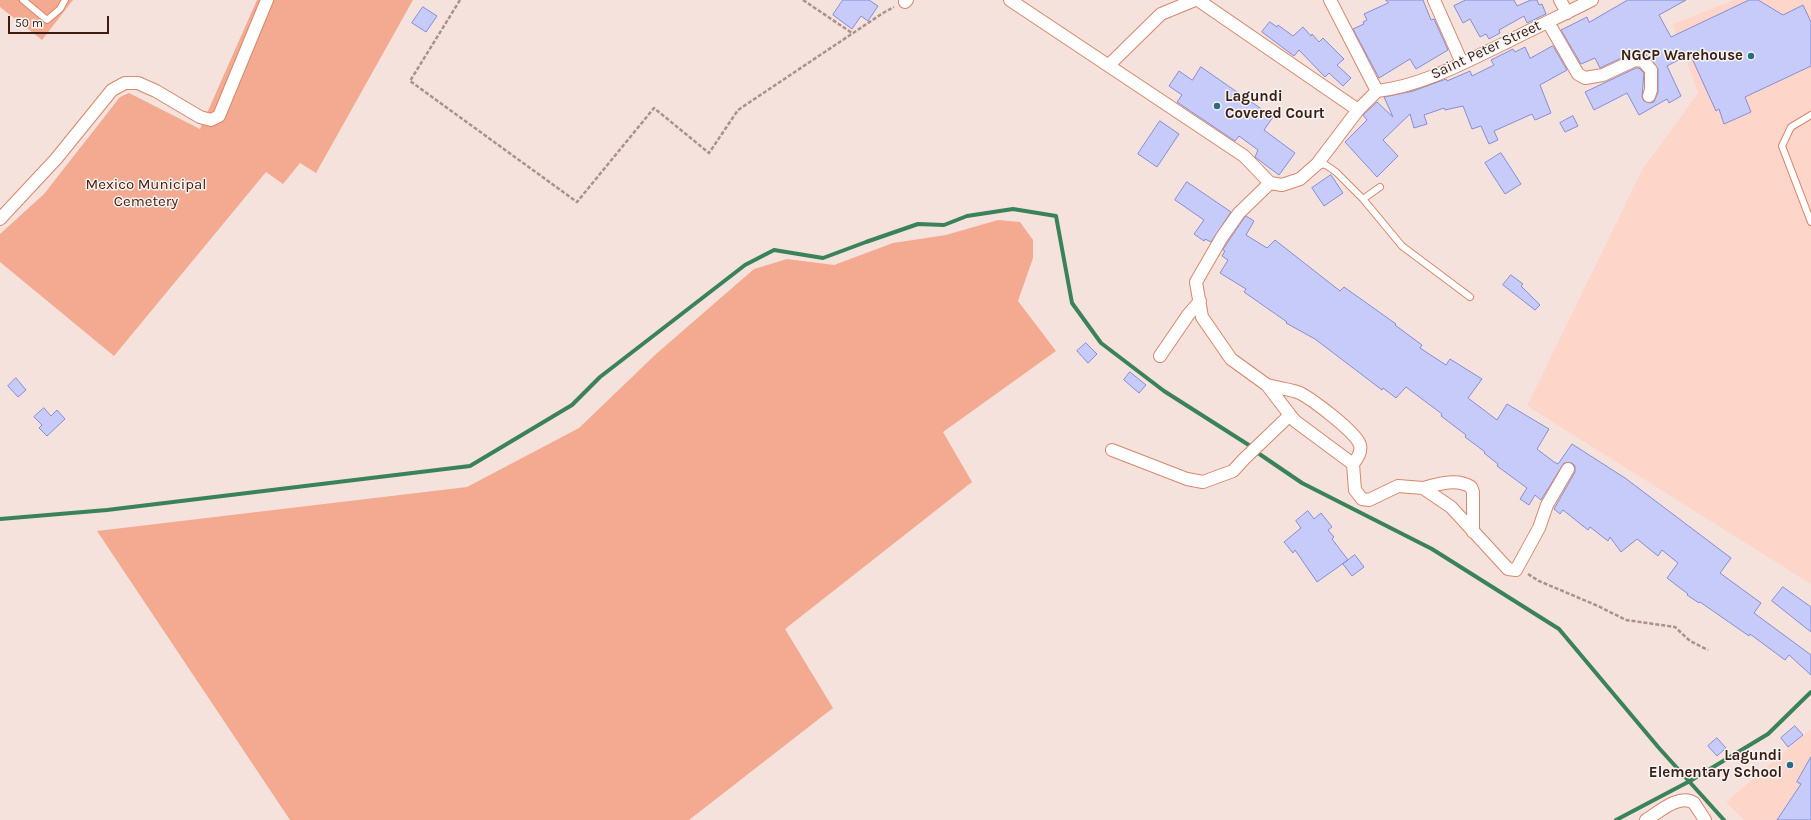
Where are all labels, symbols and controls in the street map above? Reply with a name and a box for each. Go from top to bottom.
scale bar [10,8,111,34]
text: 50 m [15,16,43,30]
street label: Saint Peter Street [1428,17,1544,83]
place label: NGCP Warehouse [1621,47,1743,65]
marker: NGCP Warehouse [1746,51,1756,61]
place label: Lagundi Covered Court [1225,88,1325,123]
marker: Lagundi Covered Court [1212,101,1222,111]
park label: Mexico Municipal Cemetery [86,176,206,211]
place label: Lagundi Elementary School [1649,747,1782,782]
marker: Lagundi Elementary School [1785,760,1795,770]

